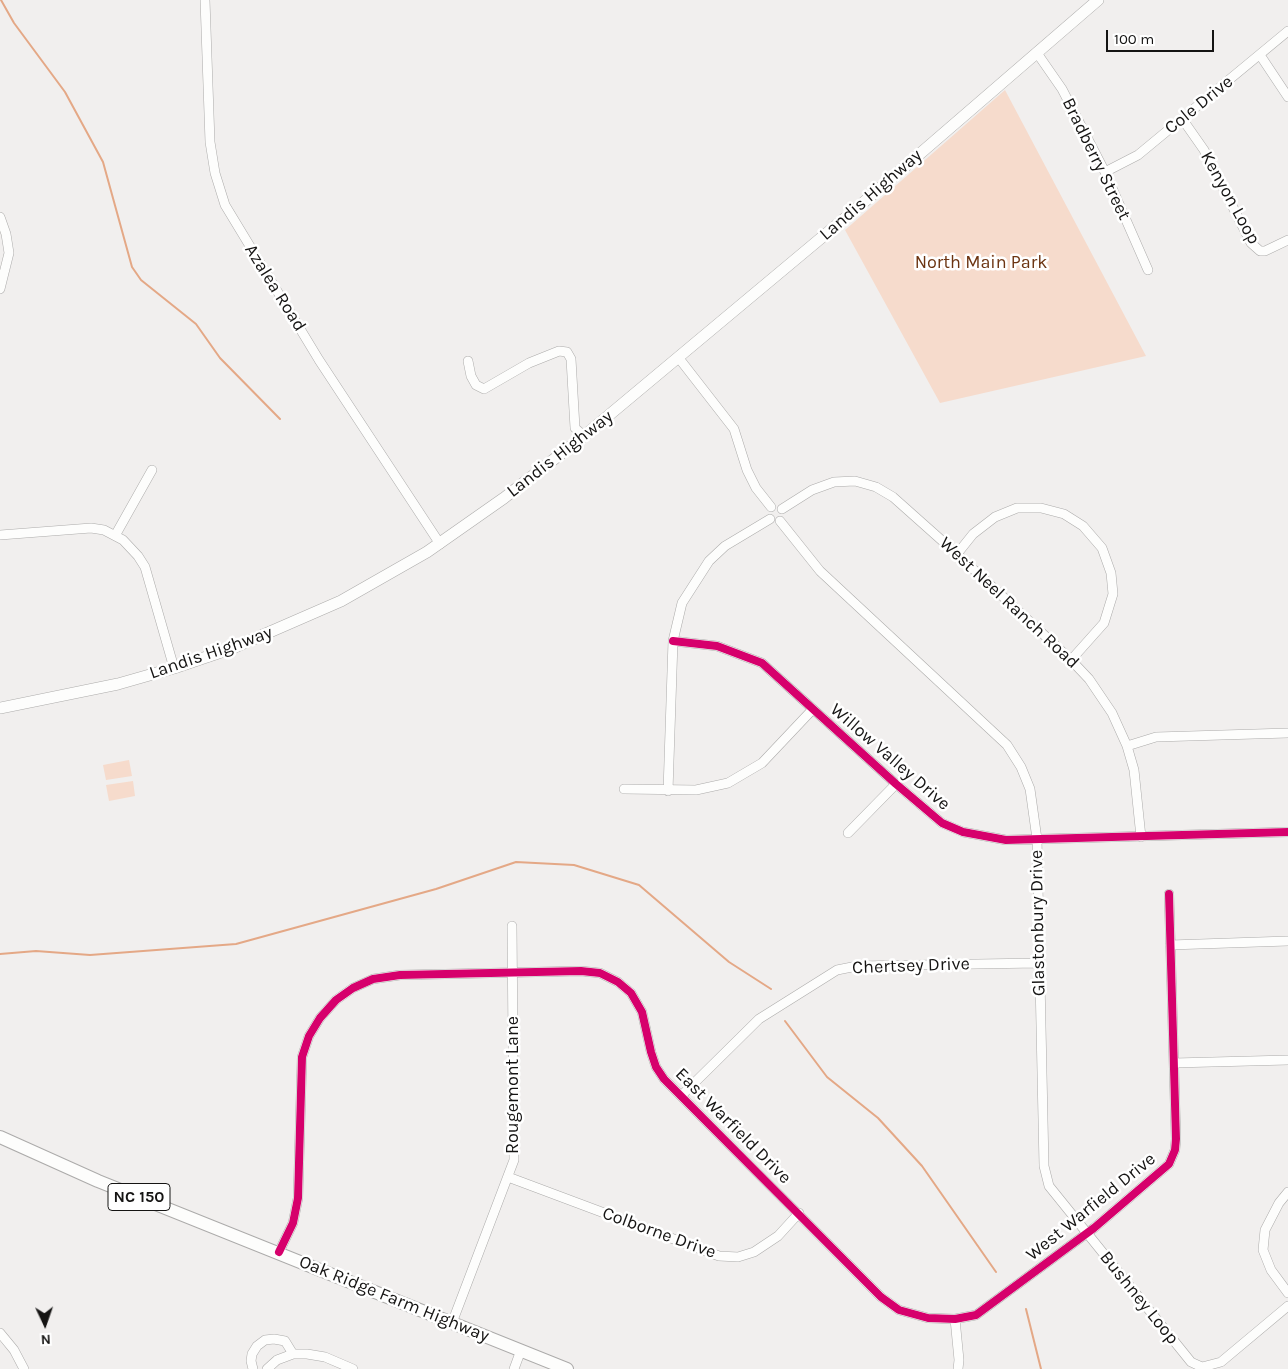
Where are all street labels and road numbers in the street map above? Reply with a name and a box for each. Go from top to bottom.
street label: Cole Drive [1161,71,1237,139]
street label: Bradberry Street [1057,94,1135,224]
street label: Landis Highway [815,145,927,245]
street label: Kenyon Loop [1196,148,1264,248]
street label: Azalea Road [240,240,310,336]
street label: Landis Highway [503,406,617,502]
street label: West Neel Ranch Road [935,533,1083,673]
street label: Landis Highway [147,622,275,684]
street label: Willow Valley Drive [825,699,955,815]
street label: Glastonbury Drive [1026,850,1050,996]
street label: Chertsey Drive [852,953,970,979]
street label: Rougemont Lane [502,1016,524,1154]
street label: East Warfield Drive [670,1063,796,1189]
street label: West Warfield Drive [1022,1148,1160,1266]
road number: NC 150 [108,1184,170,1210]
street label: Colborne Drive [599,1202,719,1264]
street label: Bushney Loop [1095,1247,1183,1349]
street label: Oak Ridge Farm Highway [296,1251,492,1347]

